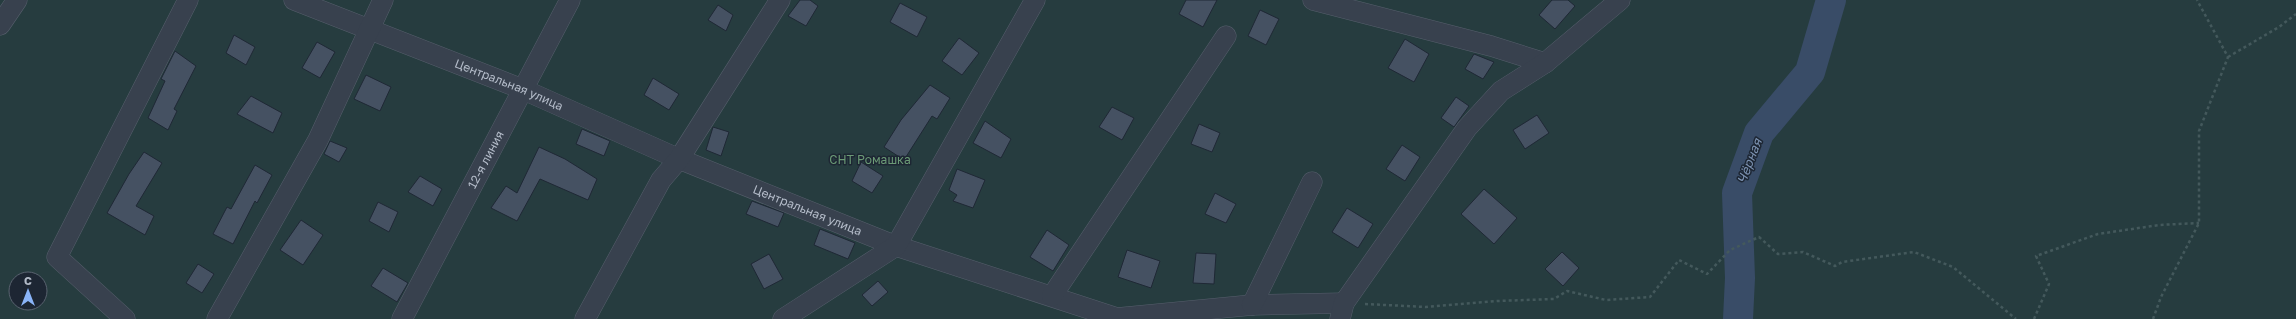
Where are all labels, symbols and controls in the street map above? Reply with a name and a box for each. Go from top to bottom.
street label: Центральная улица [453,55,566,113]
street label: 12-я линия [464,128,507,191]
water label: Чёрная [1733,135,1765,186]
park label: СНТ Ромашка [829,152,911,167]
street label: Центральная улица [751,181,864,239]
north arrow [8,271,48,311]
text: С [24,274,32,287]

